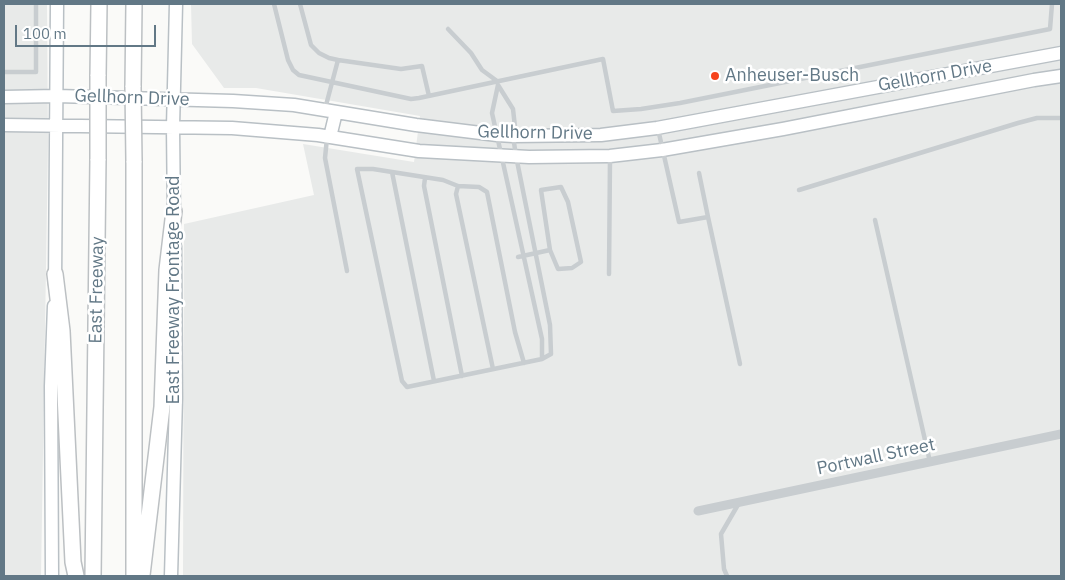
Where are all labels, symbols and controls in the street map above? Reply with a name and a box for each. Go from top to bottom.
scale bar [18,15,159,47]
text: 100 m [23,24,67,43]
street label: Gellhorn Drive [876,55,994,97]
place label: Anheuser-Busch [725,65,859,87]
marker: Anheuser-Busch [709,70,721,82]
street label: Gellhorn Drive [74,85,190,111]
street label: Gellhorn Drive [477,121,593,145]
street label: East Freeway Frontage Road [163,176,185,404]
street label: East Freeway [85,236,109,344]
street label: Portwall Street [815,434,937,480]

